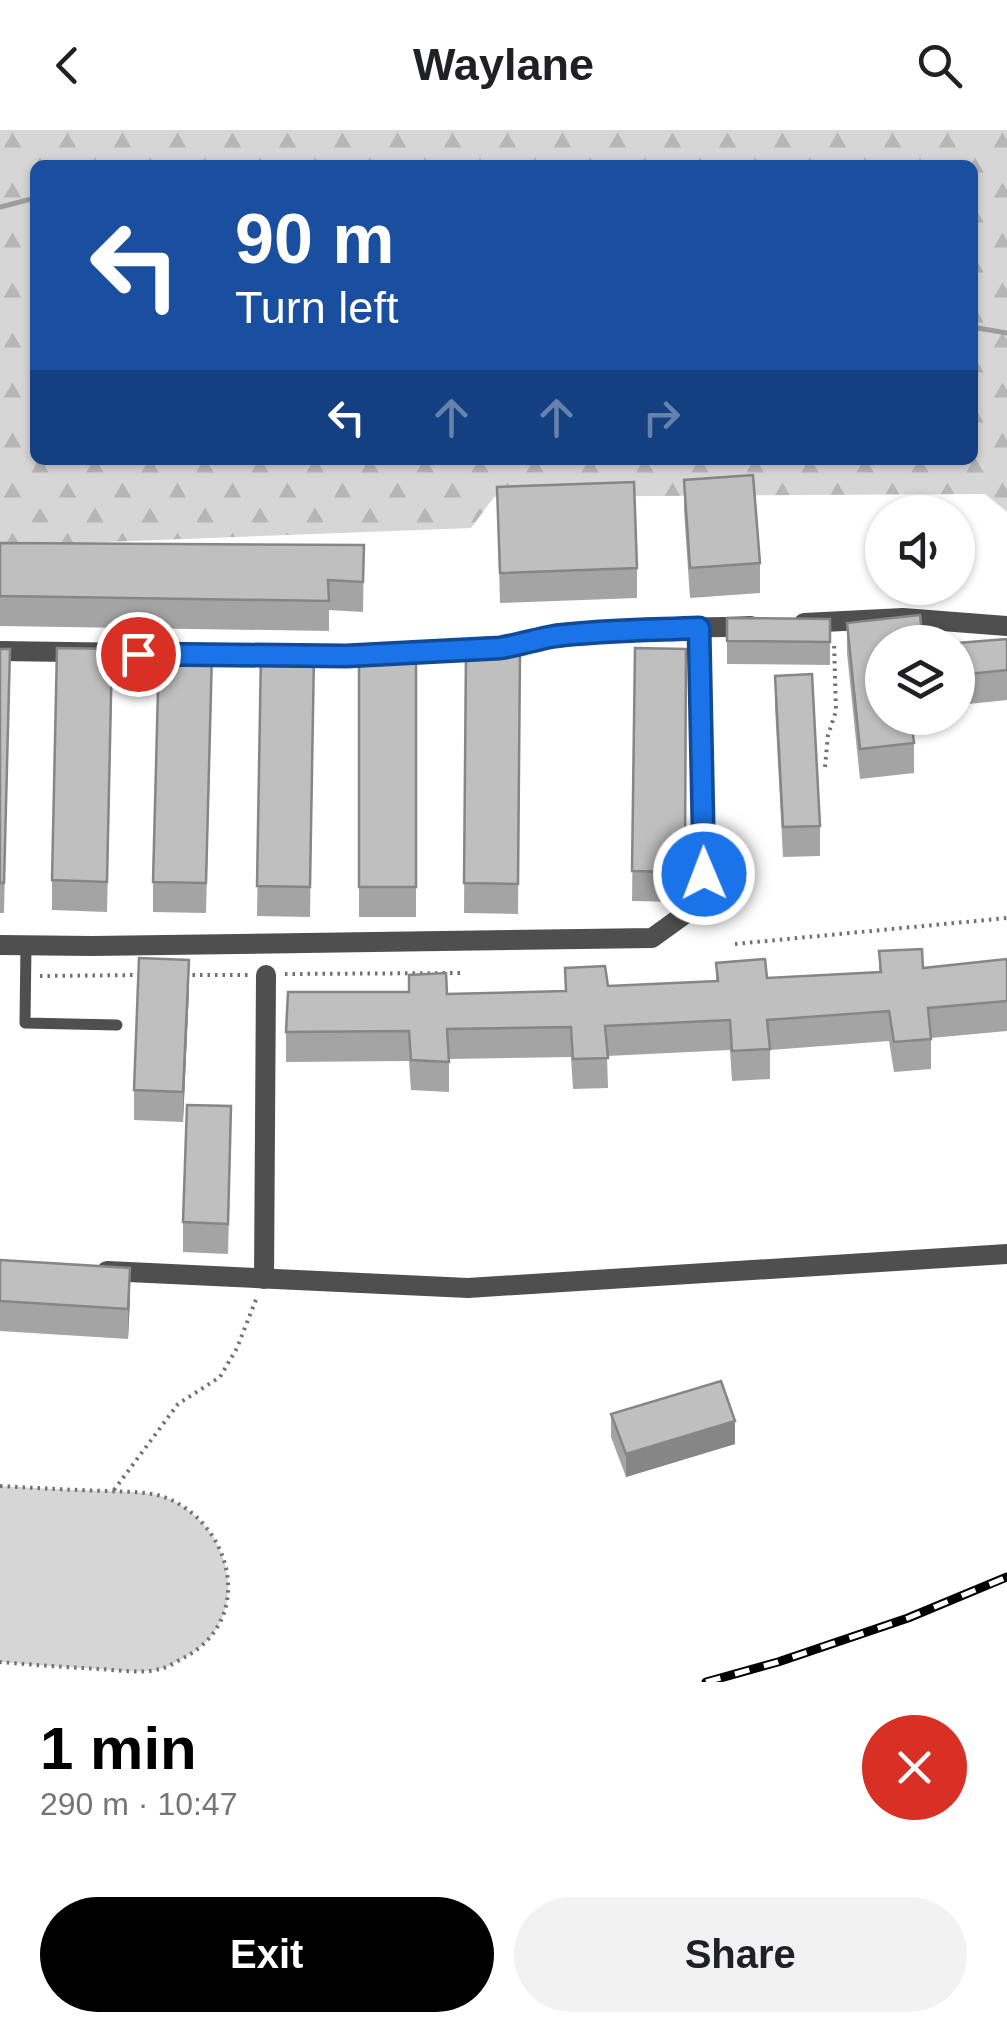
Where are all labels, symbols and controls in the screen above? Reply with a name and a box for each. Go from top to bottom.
icon: back [40,38,95,93]
icon: search [912,38,967,93]
text: Waylane [413,39,594,90]
icon: left [70,200,200,330]
text: 90 m [235,200,395,278]
text: Turn left [235,282,398,333]
icon: left [319,390,374,445]
icon: ahead [424,390,479,445]
icon: ahead [529,390,584,445]
icon: right [634,390,689,445]
map controls [865,495,975,735]
button: sound [865,495,975,605]
pin [96,612,181,697]
button: layers [865,625,975,735]
icon: arrive [111,627,166,682]
position arrow [652,822,756,926]
text: 1 min [40,1715,197,1782]
button: close [862,1715,967,1820]
text: 290 m · 10:47 [40,1786,237,1822]
button: Exit [40,1897,494,2012]
button: Share [514,1897,967,2012]

